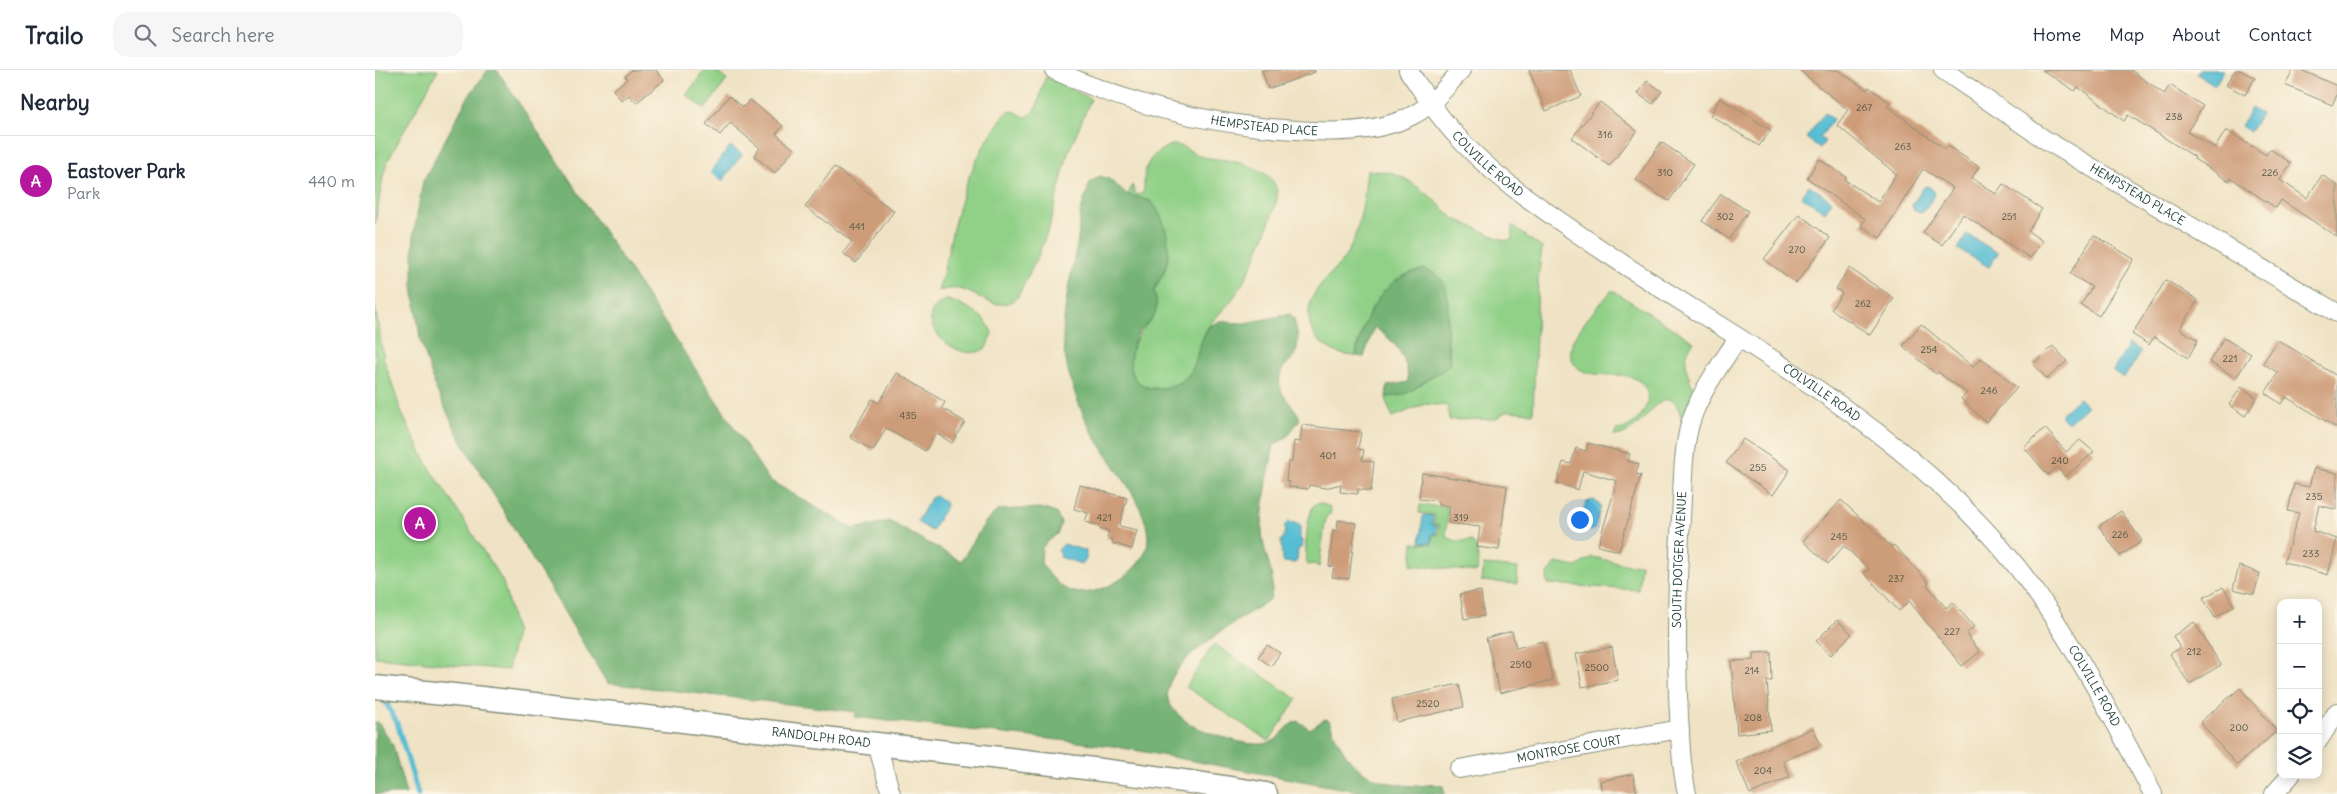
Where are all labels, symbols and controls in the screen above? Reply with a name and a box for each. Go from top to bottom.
search box [113,12,463,57]
text: Trailo [25,20,83,50]
icon: search [131,21,159,49]
text: Search here [171,23,274,47]
text: Home [2033,23,2081,46]
text: Map [2109,23,2144,46]
text: About [2172,23,2220,46]
text: Contact [2248,23,2312,46]
text: Nearby [20,89,90,116]
house number: 267 [1856,101,1872,114]
house number: 238 [2166,110,2183,123]
street label: HEMPSTEAD PLACE [1210,112,1318,138]
street label: COLVILLE ROAD [1449,128,1527,200]
house number: 316 [1597,128,1613,141]
house number: 263 [1895,140,1912,153]
text: Eastover Park [67,159,185,183]
street label: HEMPSTEAD PLACE [2087,160,2188,228]
house number: 310 [1657,166,1673,179]
house number: 226 [2262,166,2279,179]
text: A [31,171,41,191]
text: 440 m [308,171,355,191]
text: Park [67,183,100,203]
house number: 302 [1716,210,1734,223]
house number: 251 [2001,210,2017,223]
house number: 441 [849,220,865,233]
house number: 270 [1789,243,1805,256]
house number: 262 [1855,297,1872,310]
house number: 254 [1920,343,1938,356]
house number: 221 [2223,352,2237,365]
street label: COLVILLE ROAD [1780,360,1864,424]
house number: 246 [1981,384,1998,397]
house number: 435 [899,409,917,422]
house number: 401 [1320,449,1336,462]
house number: 240 [2051,454,2069,467]
house number: 255 [1750,461,1767,474]
house number: 235 [2306,490,2323,503]
street label: SOUTH DOTGER AVENUE [1669,491,1689,628]
pin: A [404,504,436,542]
your location [1567,507,1593,533]
house number: 421 [1096,511,1112,524]
house number: 319 [1453,511,1469,524]
house number: 226 [2112,528,2129,541]
house number: 245 [1831,530,1848,543]
house number: 233 [2303,547,2320,560]
house number: 237 [1888,572,1904,585]
map controls [2277,599,2322,779]
button: + [2277,599,2322,644]
house number: 227 [1944,625,1960,638]
street label: COLVILLE ROAD [2066,642,2124,729]
button: − [2277,644,2322,689]
house number: 212 [2187,645,2202,658]
house number: 2510 [1510,658,1532,671]
house number: 2500 [1585,661,1609,674]
house number: 214 [1744,664,1760,677]
button: locate [2277,689,2322,734]
house number: 2520 [1416,697,1440,710]
house number: 208 [1744,711,1762,724]
house number: 200 [2230,721,2248,734]
street label: RANDOLPH ROAD [771,724,872,750]
street label: MONTROSE COURT [1516,732,1623,765]
button: layers [2277,734,2322,779]
house number: 204 [1754,764,1772,777]

